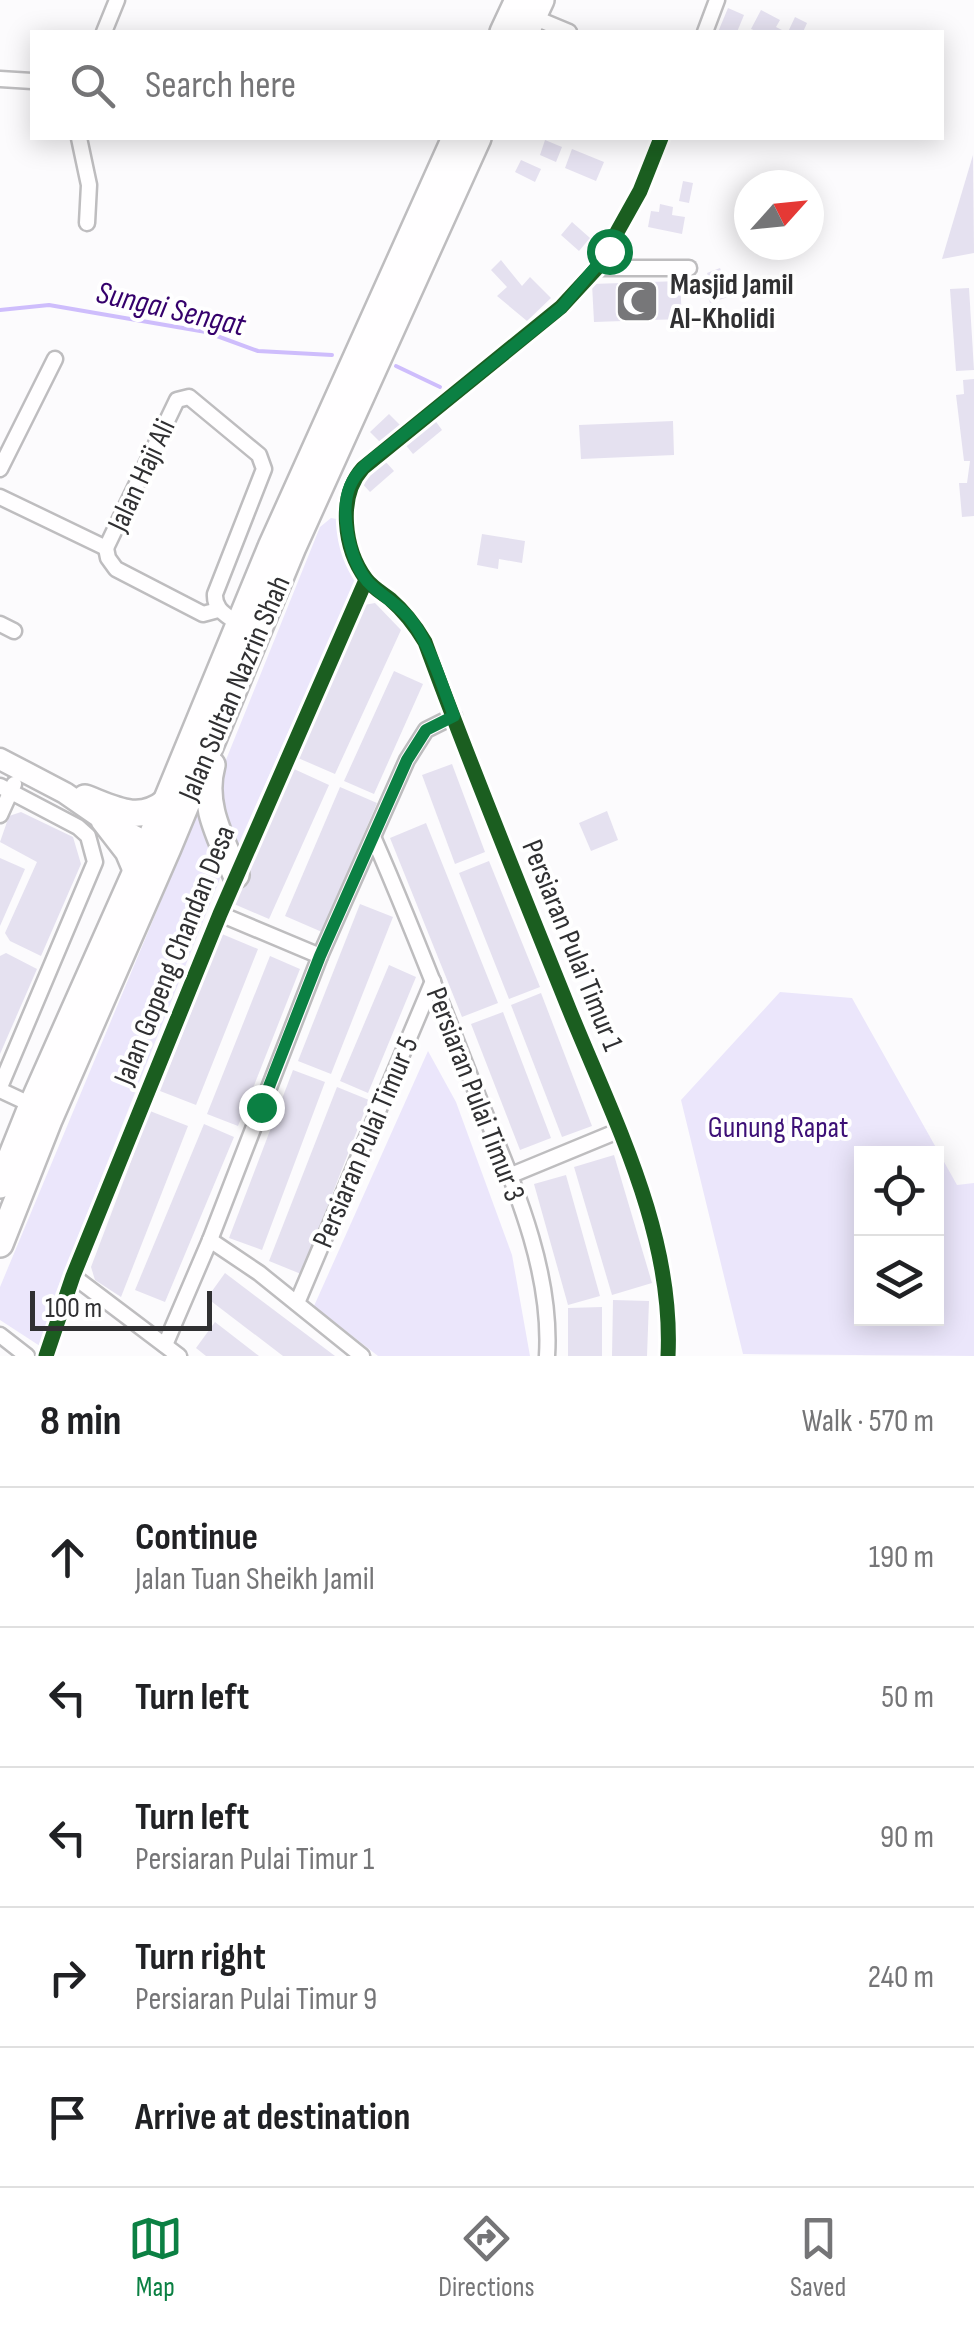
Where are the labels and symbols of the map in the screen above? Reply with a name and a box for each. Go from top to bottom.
north arrow [734,170,824,260]
route start [587,229,633,275]
place label: Masjid Jamil Al-Kholidi [669,267,794,337]
water label: Sungai Sengat [92,273,250,346]
mosque icon: Masjid Jamil Al-Kholidi [614,278,660,324]
street label: Jalan Haji Ali [100,413,184,538]
street label: Jalan Sultan Nazrin Shah [171,570,299,807]
street label: Jalan Gopeng Chandan Desa [106,820,243,1091]
street label: Persiaran Pulai Timur 1 [513,835,631,1057]
street label: Persiaran Pulai Timur 3 [418,982,532,1206]
street label: Persiaran Pulai Timur 5 [305,1031,427,1253]
route end [239,1085,285,1131]
park label: Gunung Rapat [708,1110,848,1146]
scale bar [30,1286,212,1330]

